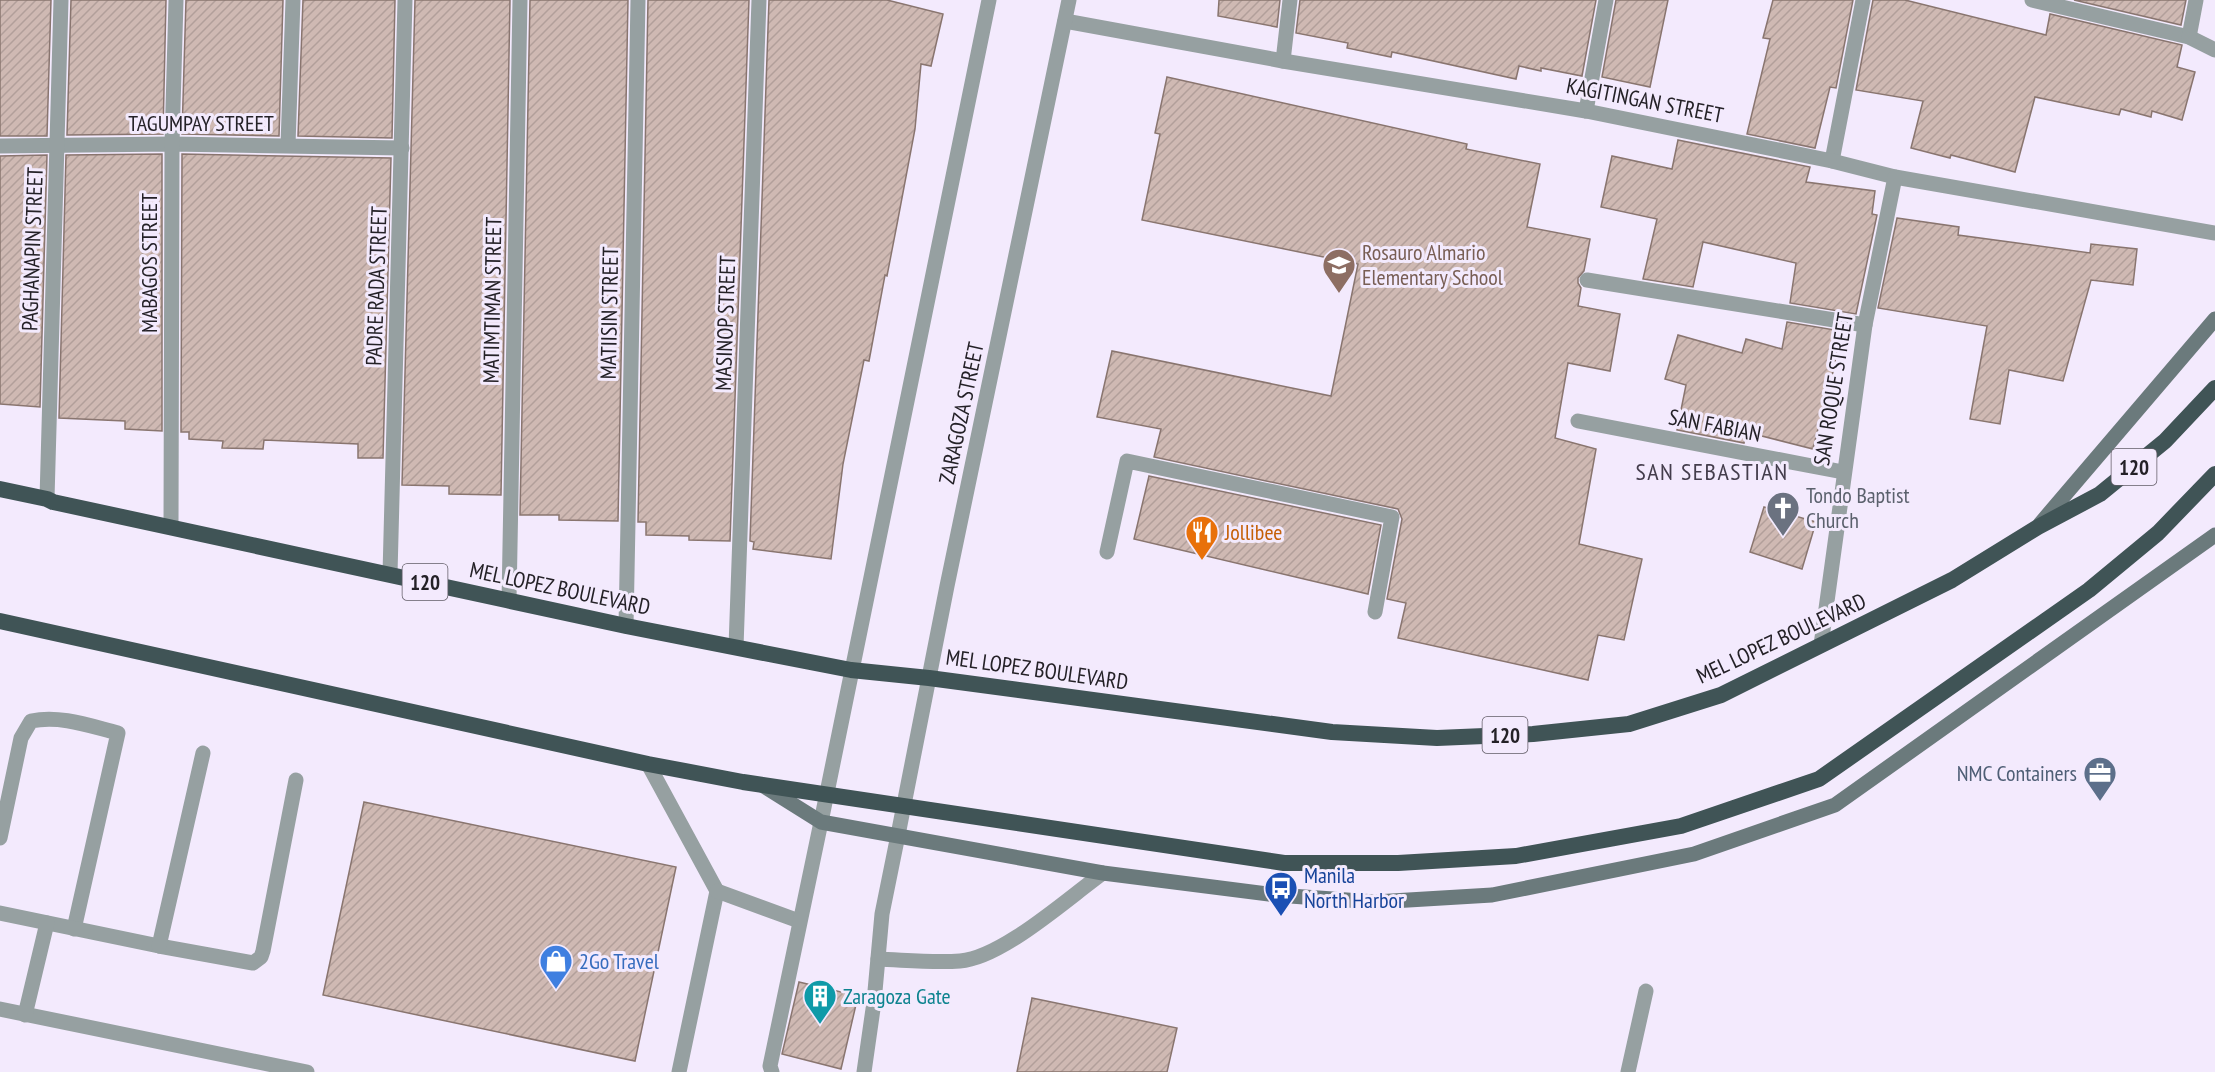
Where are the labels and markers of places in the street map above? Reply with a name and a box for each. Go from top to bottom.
place label: Rosauro Almario Elementary School [1362,238,1504,291]
school or university icon: Rosauro Almario Elementary School [1321,247,1357,294]
place label: Tondo Baptist Church [1806,481,1909,534]
church icon: Tondo Baptist Church [1765,490,1801,537]
restaurant icon: Jollibee [1184,514,1220,561]
place label: Jollibee [1224,518,1282,546]
office icon: NMC Containers [2082,755,2118,802]
place label: NMC Containers [1957,759,2077,787]
place label: Manila North Harbor [1304,861,1404,914]
bus stop icon: Manila North Harbor [1263,870,1299,917]
shop icon: 2Go Travel [538,943,574,990]
place label: 2Go Travel [579,947,660,975]
building icon: Zaragoza Gate [802,978,838,1025]
place label: Zaragoza Gate [843,982,951,1010]

